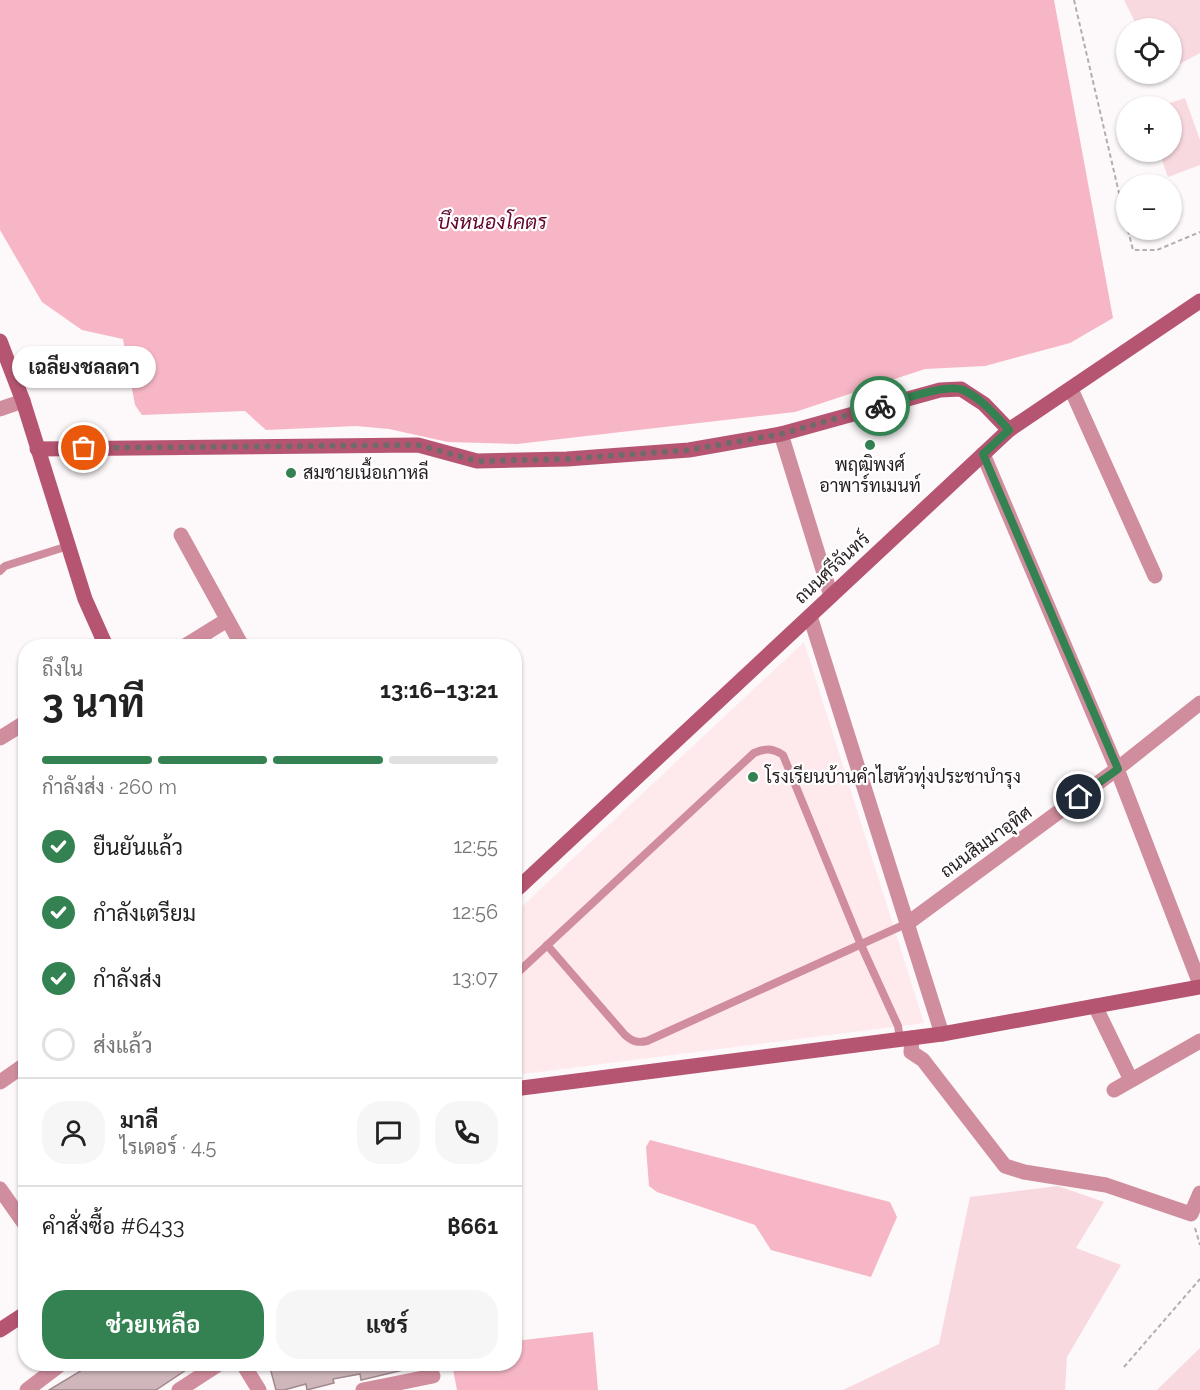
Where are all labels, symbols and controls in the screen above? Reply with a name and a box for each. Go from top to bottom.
map controls [1116,18,1182,240]
button: locate [1116,18,1182,84]
button: + [1116,96,1182,162]
button: − [1116,174,1182,240]
water label: บึงหนองโคตร [437,209,548,234]
callout: เฉลียงชลลดา [12,346,156,388]
text: เฉลียงชลลดา [28,355,140,379]
courier [850,376,910,436]
icon: bike [864,390,897,423]
pin [58,422,109,473]
icon: bag [67,431,100,464]
marker: พฤฒิพงศ์ อาพาร์ทเมนท์ [863,438,877,452]
place label: พฤฒิพงศ์ อาพาร์ทเมนท์ [819,452,921,496]
place label: สมชายเนื้อเกาหลี [303,457,429,483]
marker: สมชายเนื้อเกาหลี [284,466,298,480]
street label: ถนนศรีจันทร์ [788,526,874,608]
text: ถึงใน [42,657,83,681]
text: 13:16–13:21 [380,677,498,703]
text: 3 นาที [42,680,145,726]
place label: โรงเรียนบ้านคำไฮหัวทุ่งประชาบำรุง [764,764,1021,789]
marker: โรงเรียนบ้านคำไฮหัวทุ่งประชาบำรุง [746,770,760,784]
pin [1053,771,1104,822]
text: กำลังส่ง · 260 m [42,775,177,799]
icon: home [1062,780,1095,813]
street label: ถนนสิมมาอุทิศ [936,801,1037,883]
icon: check [42,830,75,863]
text: ยืนยันแล้ว [93,834,183,860]
text: 12:55 [453,834,498,858]
icon: check [42,896,75,929]
text: กำลังเตรียม [93,900,196,926]
text: 12:56 [452,900,498,924]
icon: check [42,962,75,995]
text: กำลังส่ง [93,966,162,992]
text: 13:07 [452,966,498,990]
text: ส่งแล้ว [93,1032,153,1058]
button: person [42,1101,105,1164]
button: chat [357,1101,420,1164]
button: phone [435,1101,498,1164]
text: มาลี [120,1107,158,1133]
text: ไรเดอร์ · 4.5 [120,1135,217,1159]
text: คำสั่งซื้อ #6433 [42,1213,185,1239]
text: ฿661 [447,1213,498,1239]
button: ช่วยเหลือ [42,1290,264,1359]
button: แชร์ [276,1290,498,1359]

